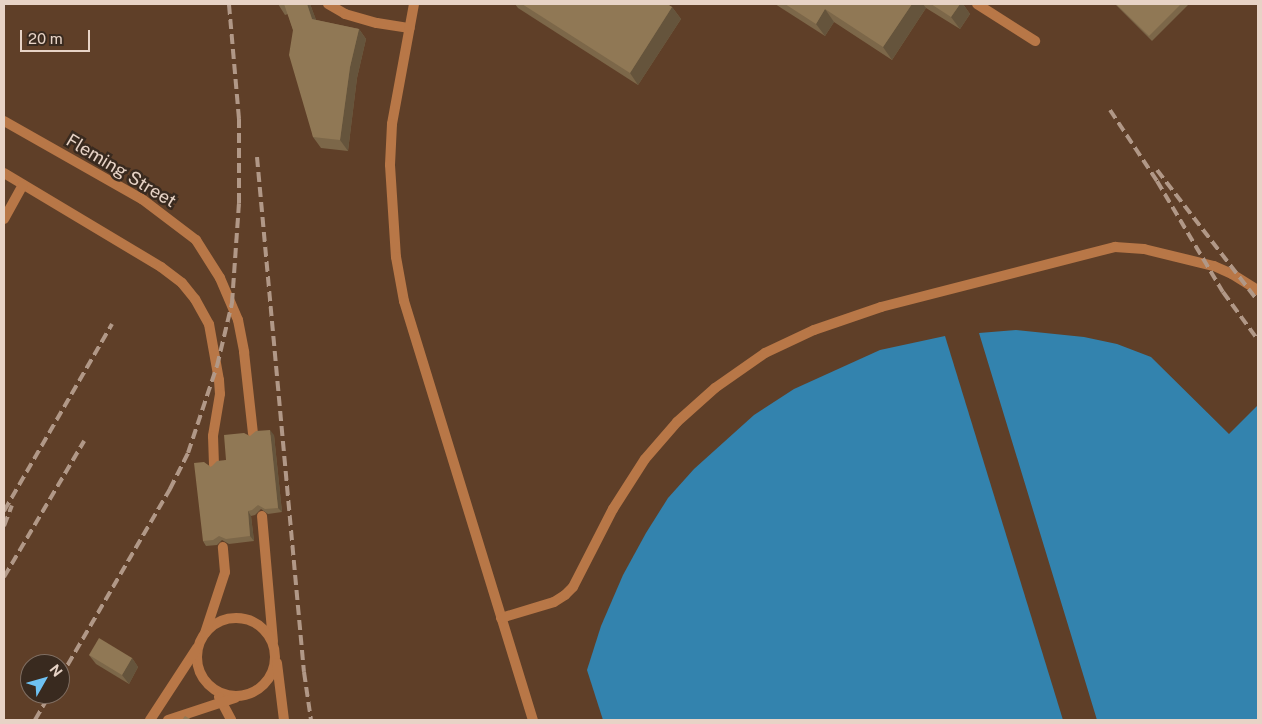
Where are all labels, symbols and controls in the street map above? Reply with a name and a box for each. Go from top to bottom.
scale bar [22,20,92,52]
text: 20 m [28,30,63,47]
street label: Fleming Street [62,130,180,212]
north arrow [20,654,70,704]
text: N [46,661,66,680]

